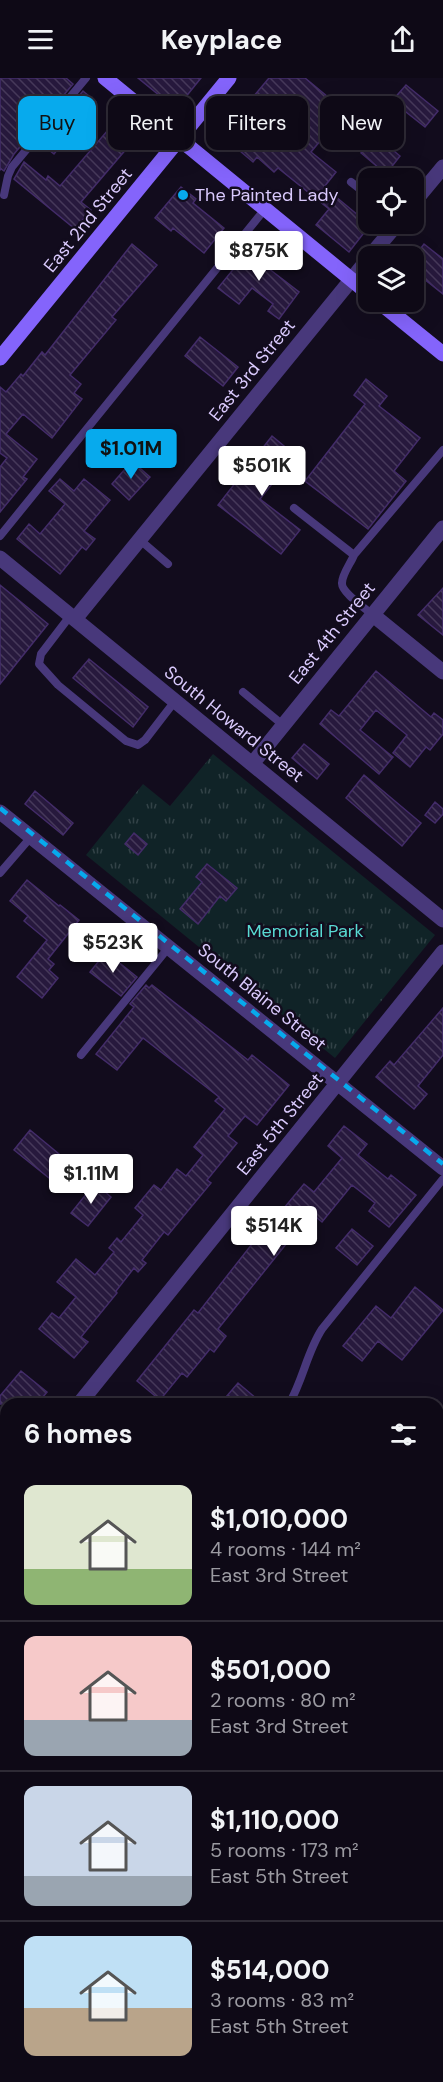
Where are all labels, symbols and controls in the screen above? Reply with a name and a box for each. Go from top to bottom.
text: Keyplace [161,22,282,57]
icon: menu [24,23,57,56]
icon: share [386,23,419,56]
chip: Buy [18,96,96,150]
chip: Rent [108,96,194,150]
chip: Filters [206,96,308,150]
chip: New [320,96,404,150]
street label: East 2nd Street [38,163,138,277]
map controls [358,168,424,312]
button: locate [358,168,424,234]
place label: The Painted Lady [195,183,339,207]
marker: The Painted Lady [176,188,190,202]
pin: $875K [217,231,301,282]
text: $875K [229,237,289,263]
button: layers [358,246,424,312]
street label: East 3rd Street [203,314,301,426]
pin: $1.01M [82,429,180,480]
text: $1.01M [100,435,162,461]
pin: $501K [220,446,304,497]
text: $501K [233,452,291,478]
street label: East 4th Street [283,577,381,689]
street label: South Howard Street [159,660,309,788]
park label: Memorial Park [246,919,364,943]
pin: $523K [71,923,155,974]
text: $523K [82,929,144,955]
street label: South Blaine Street [193,938,331,1056]
street label: East 5th Street [231,1068,329,1180]
pin: $1.11M [42,1154,140,1205]
text: $1.11M [63,1160,119,1186]
pin: $514K [232,1206,316,1257]
text: $514K [245,1212,303,1238]
text: 6 homes [24,1417,132,1451]
icon: filters [387,1418,420,1451]
text: $1,010,000 [210,1502,348,1536]
icon: home [72,1509,144,1581]
text: 4 rooms · 144 m² [210,1536,361,1562]
text: East 3rd Street [210,1562,348,1588]
text: $501,000 [210,1653,331,1687]
icon: home [72,1660,144,1732]
text: 2 rooms · 80 m² [210,1687,356,1713]
text: East 3rd Street [210,1713,348,1739]
text: $1,110,000 [210,1803,339,1837]
icon: home [72,1810,144,1882]
text: 5 rooms · 173 m² [210,1837,359,1863]
text: East 5th Street [210,1863,348,1889]
text: $514,000 [210,1953,330,1987]
icon: home [72,1960,144,2032]
text: 3 rooms · 83 m² [210,1987,354,2013]
text: East 5th Street [210,2013,348,2039]

